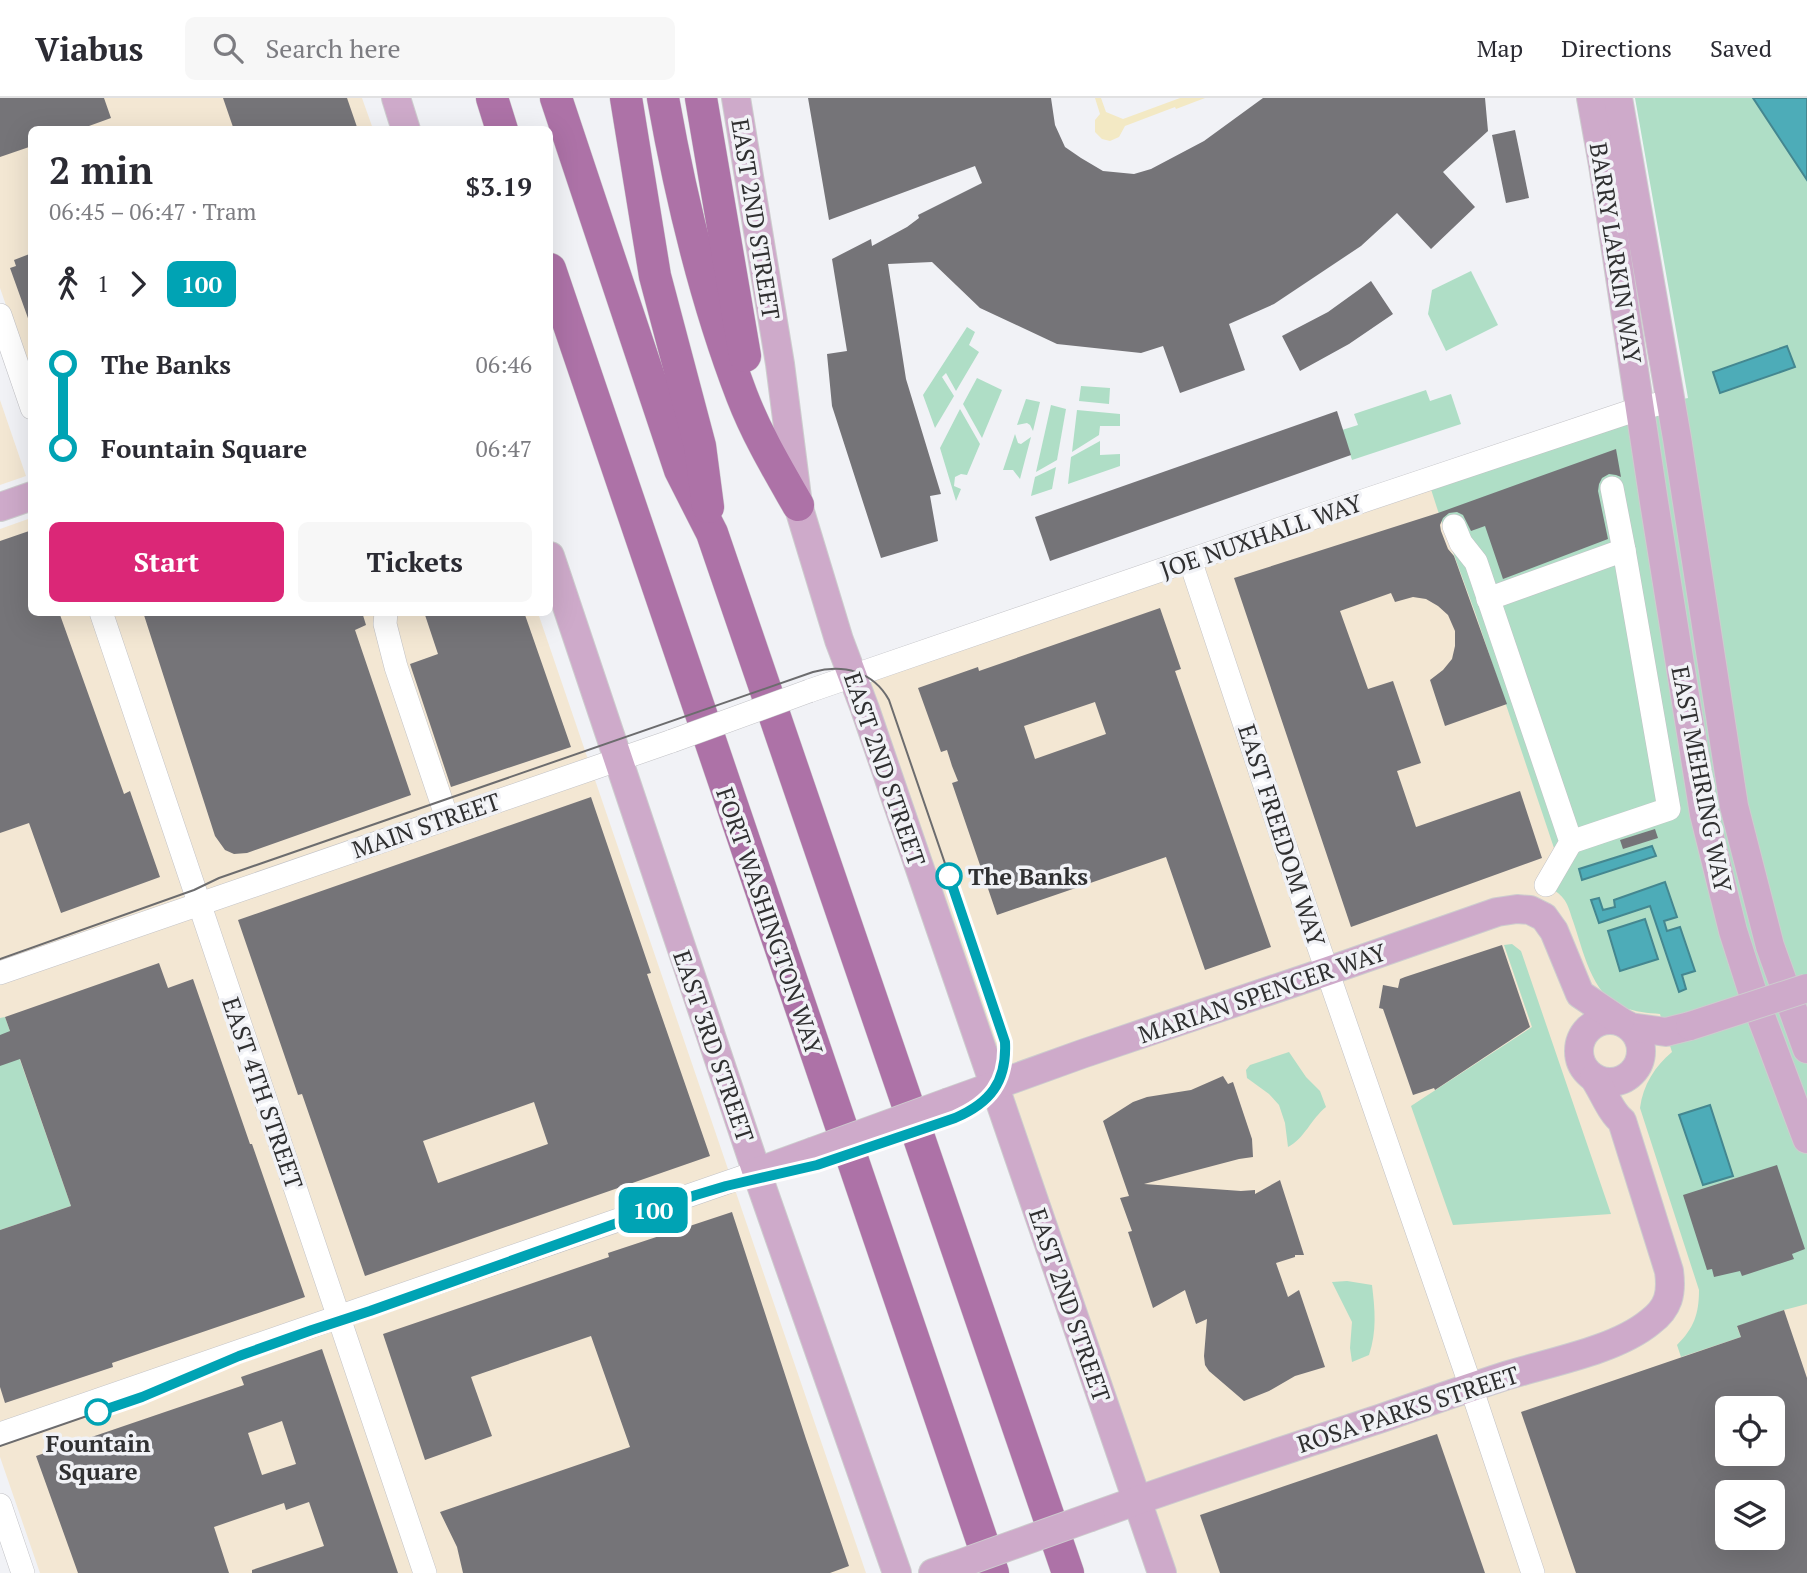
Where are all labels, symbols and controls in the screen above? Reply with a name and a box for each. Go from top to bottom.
search box [185,17,675,80]
text: Viabus [35,27,143,70]
icon: search [209,29,247,67]
text: Search here [265,31,401,65]
text: Map [1477,32,1523,64]
text: Directions [1561,32,1672,64]
text: Saved [1710,32,1772,64]
street label: EAST 2ND STREET [724,116,788,322]
street label: BARRY LARKIN WAY [1583,140,1649,366]
text: 2 min [49,145,153,195]
text: $3.19 [466,169,532,203]
text: 06:45 – 06:47 · Tram [49,196,256,227]
icon: walk [49,265,87,303]
icon: forward [119,265,157,303]
text: 1 [97,268,109,299]
text: 100 [181,268,222,300]
text: The Banks [101,347,231,381]
text: 06:46 [475,349,532,380]
text: Fountain Square [101,431,307,465]
text: 06:47 [475,433,532,464]
street label: JOE NUXHALL WAY [1156,486,1367,586]
button: Start [49,522,284,602]
button: Tickets [298,522,532,602]
street label: EAST MEHRING WAY [1664,663,1740,895]
street label: EAST 2ND STREET [837,668,933,870]
street label: EAST FREEDOM WAY [1231,720,1333,951]
street label: FORT WASHINGTON WAY [709,783,831,1059]
street label: MAIN STREET [348,785,505,865]
place label: The Banks [968,860,1088,892]
marker: The Banks [936,863,962,889]
street label: MARIAN SPENCER WAY [1134,935,1391,1050]
street label: EAST 3RD STREET [666,946,762,1146]
street label: EAST 4TH STREET [215,993,311,1193]
line badge: 100 [613,1187,693,1233]
text: 100 [633,1194,673,1226]
street label: EAST 2ND STREET [1022,1204,1118,1406]
street label: ROSA PARKS STREET [1293,1358,1523,1460]
map controls [1715,1396,1785,1550]
button: locate [1715,1396,1785,1466]
marker: Fountain Square [85,1399,111,1425]
place label: Fountain Square [46,1427,151,1487]
button: layers [1715,1480,1785,1550]

